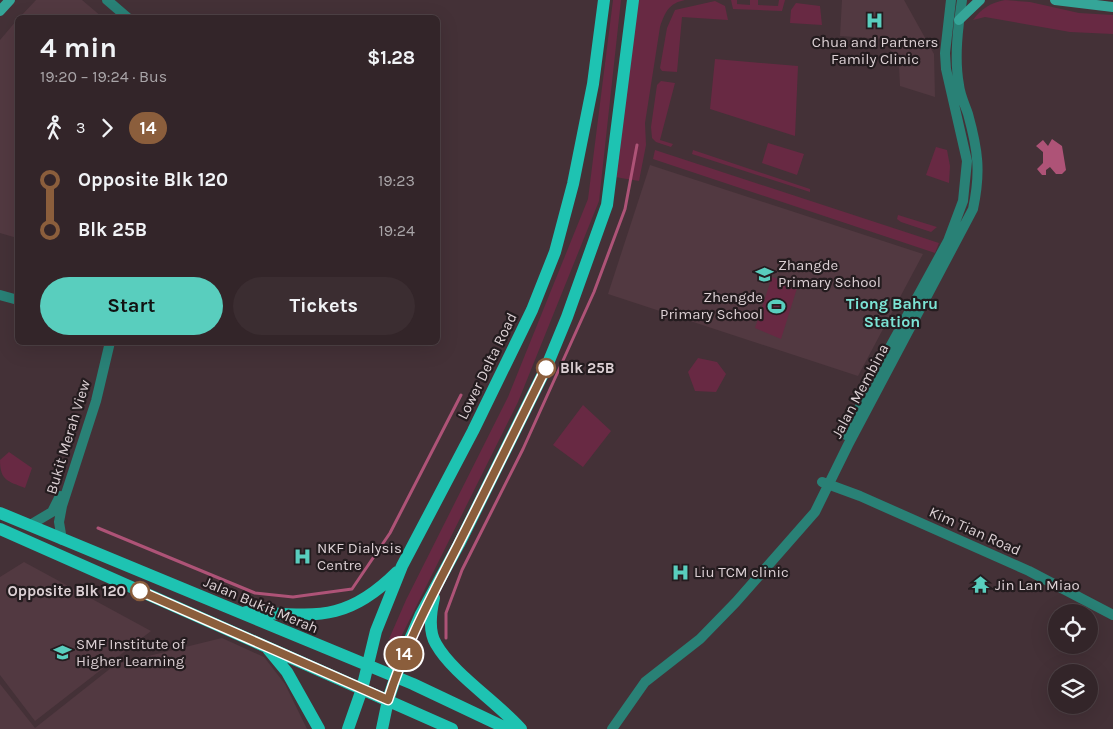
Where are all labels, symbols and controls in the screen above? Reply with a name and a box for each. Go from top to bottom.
hospital icon: Chua and Partners Family Clinic [865,11,885,31]
text: 4 min [40,31,117,64]
place label: Chua and Partners Family Clinic [812,33,938,68]
text: $1.28 [367,47,415,69]
text: 19:20 – 19:24 · Bus [40,67,167,86]
icon: walk [40,114,68,142]
icon: forward [93,114,121,142]
text: 14 [139,117,157,139]
text: 3 [76,118,85,137]
text: Opposite Blk 120 [78,169,228,191]
text: 19:23 [378,171,415,190]
text: Blk 25B [78,219,147,241]
text: 19:24 [379,221,415,240]
place label: Zhangde Primary School [778,256,881,291]
school or university icon: Zhangde Primary School [754,264,774,284]
button: Start [40,277,223,335]
button: Tickets [233,277,415,335]
place label: Zhengde Primary School [660,288,763,323]
district label: Tiong Bahru Station [846,294,938,331]
sports icon: Zhengde Primary School [767,296,787,316]
street label: Lower Delta Road [453,310,521,422]
street label: Jalan Membina [828,341,892,441]
marker: Blk 25B [536,358,556,378]
place label: Blk 25B [560,359,614,377]
street label: Bukit Merah View [42,377,94,496]
street label: Kim Tian Road [926,503,1024,559]
place label: NKF Dialysis Centre [317,539,402,574]
hospital icon: NKF Dialysis Centre [293,547,313,567]
hospital icon: Liu TCM clinic [670,562,690,582]
place label: Liu TCM clinic [694,563,789,581]
street label: Jalan Bukit Merah [201,573,321,637]
temple icon: Jin Lan Miao [971,575,991,595]
place label: Jin Lan Miao [995,576,1080,594]
marker: Opposite Blk 120 [130,581,150,601]
place label: Opposite Blk 120 [8,582,126,600]
map controls [1048,604,1098,714]
button: locate [1048,604,1098,654]
place label: SMF Institute of Higher Learning [76,635,186,670]
line badge: 14 [382,638,426,670]
school or university icon: SMF Institute of Higher Learning [52,643,72,663]
text: 14 [395,643,413,665]
button: layers [1048,664,1098,714]

